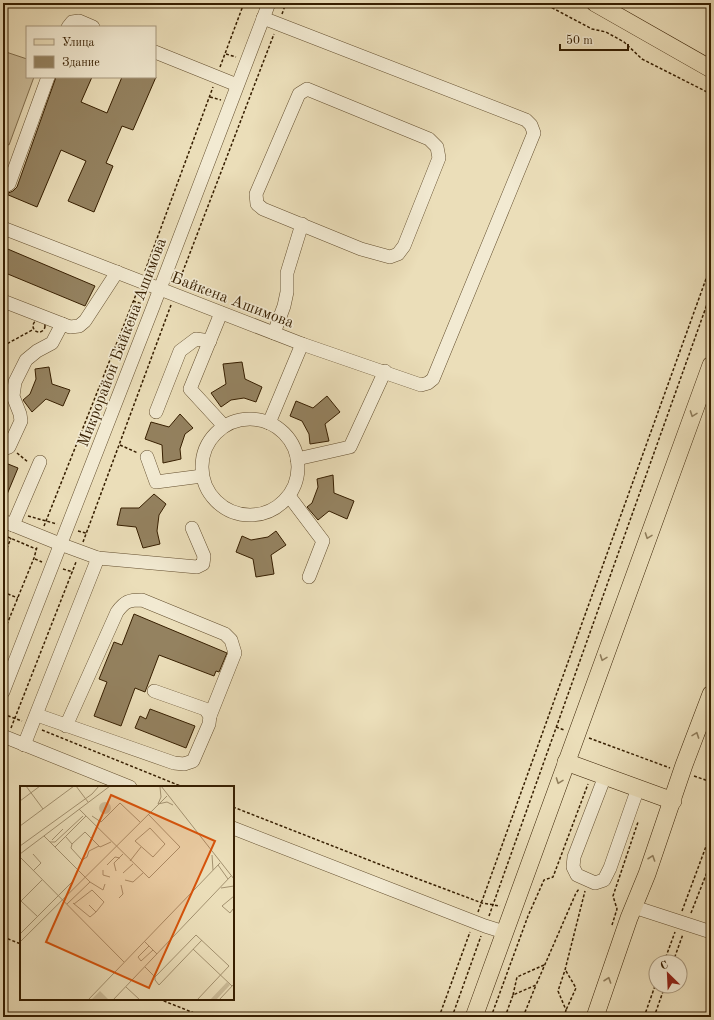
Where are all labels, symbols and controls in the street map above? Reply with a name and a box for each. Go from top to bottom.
legend [26,26,156,78]
scale bar [560,26,628,52]
text: 50 m [566,34,593,47]
text: Улица [62,37,95,49]
text: Здание [62,57,100,69]
street label: Микрорайон Байкена Ашимова [76,236,170,449]
street label: Байкена Ашимова [169,270,296,332]
one-way arrow [689,411,697,418]
one-way arrow [644,533,653,540]
one-way arrow [600,655,608,662]
one-way arrow [691,732,699,739]
one-way arrow [555,777,564,784]
inset map [20,786,234,1000]
one-way arrow [648,855,656,862]
north arrow [648,954,688,994]
text: С [659,960,670,973]
one-way arrow [603,977,611,984]

